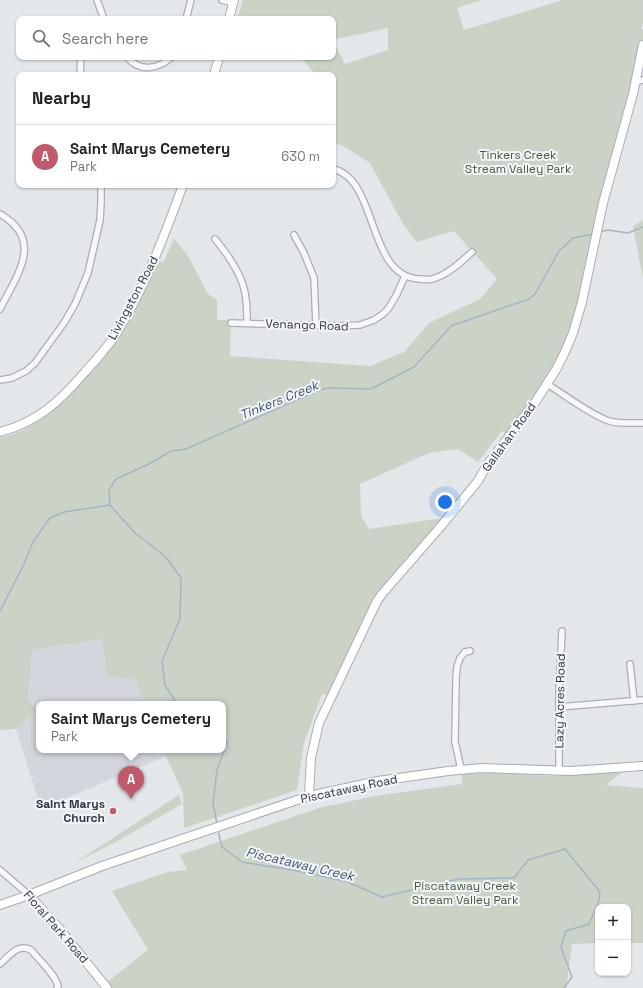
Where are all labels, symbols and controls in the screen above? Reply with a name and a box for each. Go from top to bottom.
search box [16,16,336,60]
icon: search [30,27,52,49]
text: Search here [62,29,148,48]
text: Nearby [32,87,91,109]
text: Saint Marys Cemetery [70,139,230,158]
park label: Tinkers Creek Stream Valley Park [465,147,572,177]
text: A [41,148,49,165]
text: 630 m [281,148,320,165]
text: Park [70,158,97,175]
street label: Livingston Road [104,253,162,343]
street label: Venango Road [265,316,349,334]
water label: Tinkers Creek [237,376,323,424]
street label: Gallahan Road [479,399,539,475]
your location [435,492,455,512]
street label: Lazy Acres Road [551,653,569,749]
popup [36,701,226,753]
text: Saint Marys Cemetery [51,709,211,728]
text: Park [51,728,78,745]
pin: A [118,766,144,799]
street label: Piscataway Road [299,771,399,807]
place label: Saint Marys Church [36,796,105,826]
marker: Saint Marys Church [108,806,118,816]
water label: Piscataway Creek [244,843,358,885]
park label: Piscataway Creek Stream Valley Park [412,878,519,908]
street label: Floral Park Road [20,887,92,967]
map controls [595,904,631,976]
button: + [595,904,631,940]
button: − [595,940,631,976]

